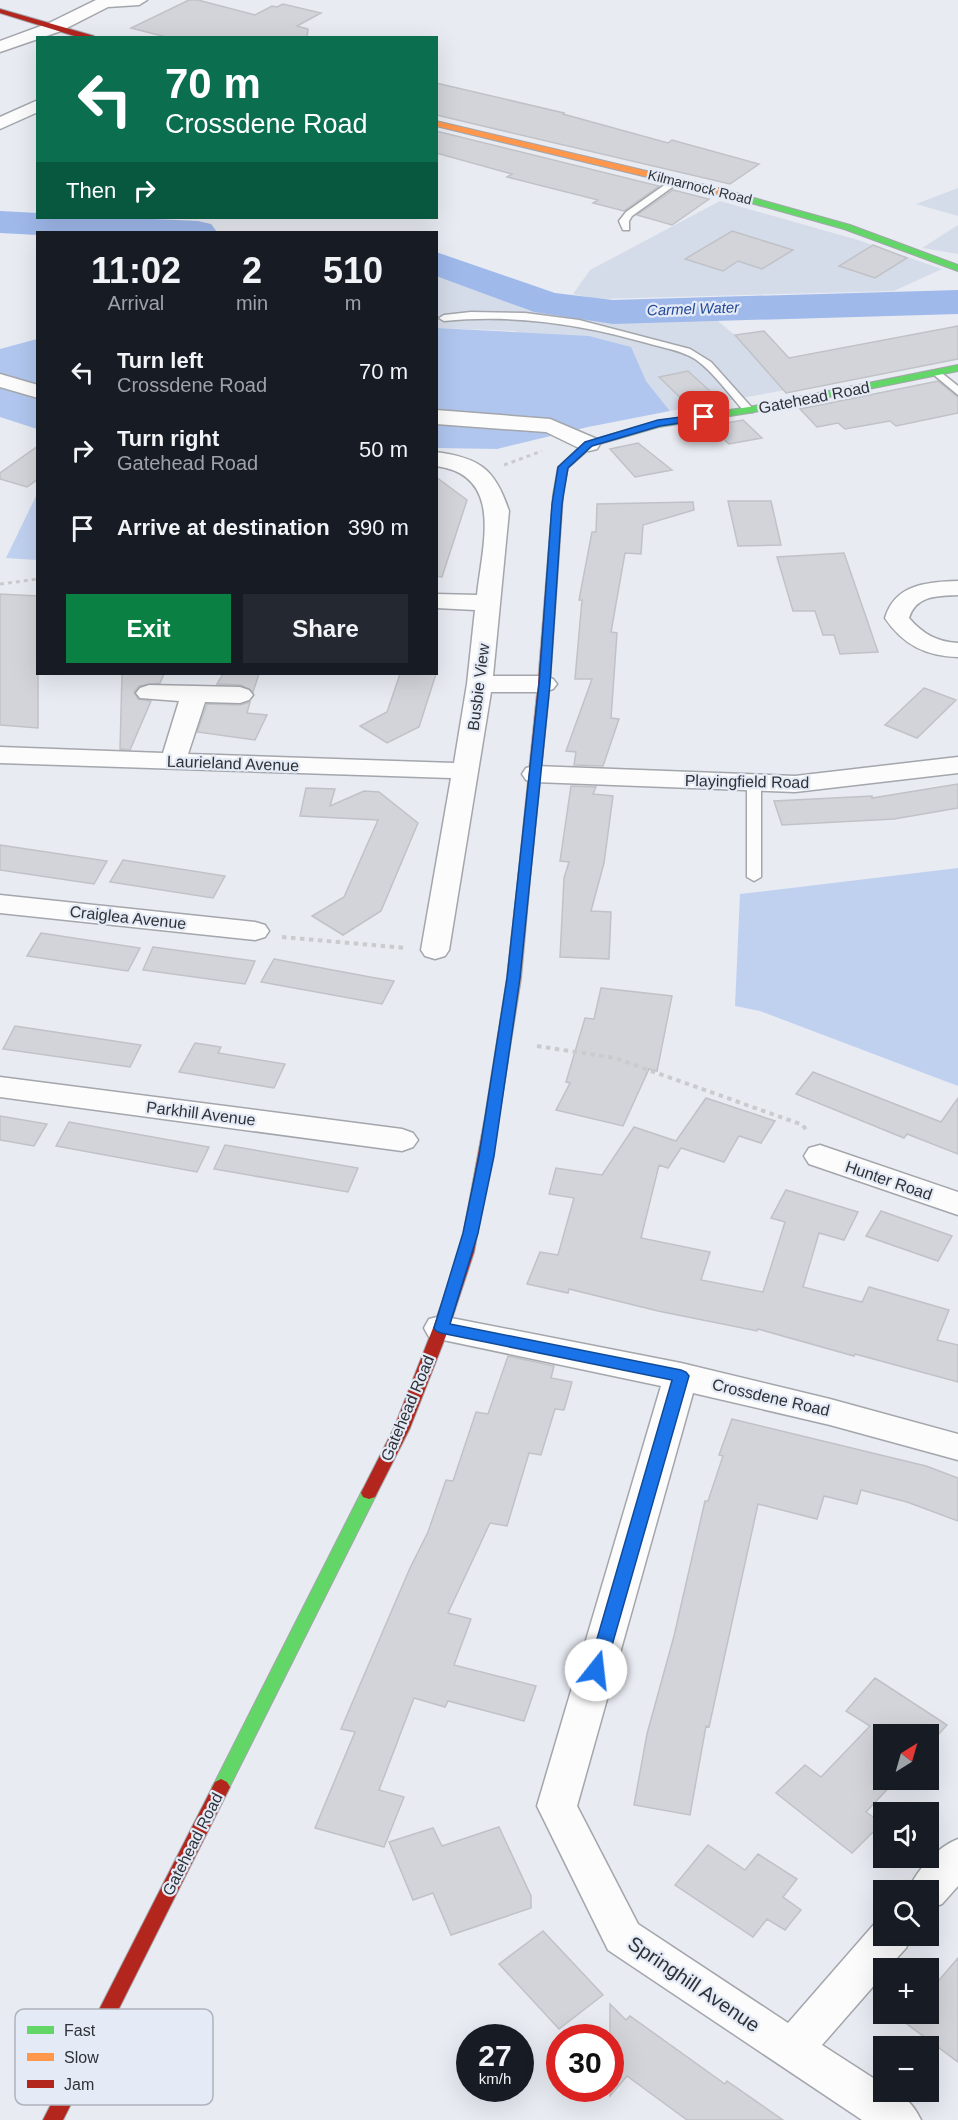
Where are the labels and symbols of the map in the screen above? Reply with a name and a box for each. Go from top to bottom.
street label: Kilmarnock Road [646,166,754,208]
water label: Carmel Water [647,298,740,319]
street label: Gatehead Road [757,378,871,417]
pin [678,391,729,442]
street label: Busbie View [465,642,492,732]
street label: Laurieland Avenue [167,753,299,774]
street label: Playingfield Road [685,772,809,791]
street label: Craiglea Avenue [69,903,187,932]
street label: Parkhill Avenue [145,1098,257,1129]
street label: Hunter Road [843,1158,934,1203]
street label: Gatehead Road [378,1353,437,1464]
street label: Crossdene Road [710,1376,831,1419]
position arrow [564,1638,628,1702]
north arrow [873,1724,939,1790]
street label: Gatehead Road [159,1790,226,1898]
street label: Springhill Avenue [624,1932,764,2036]
legend [15,2009,213,2105]
text: Fast [64,2022,96,2039]
speed limit sign: 30 [546,2024,624,2102]
text: Slow [64,2049,99,2066]
text: Jam [64,2076,94,2093]

